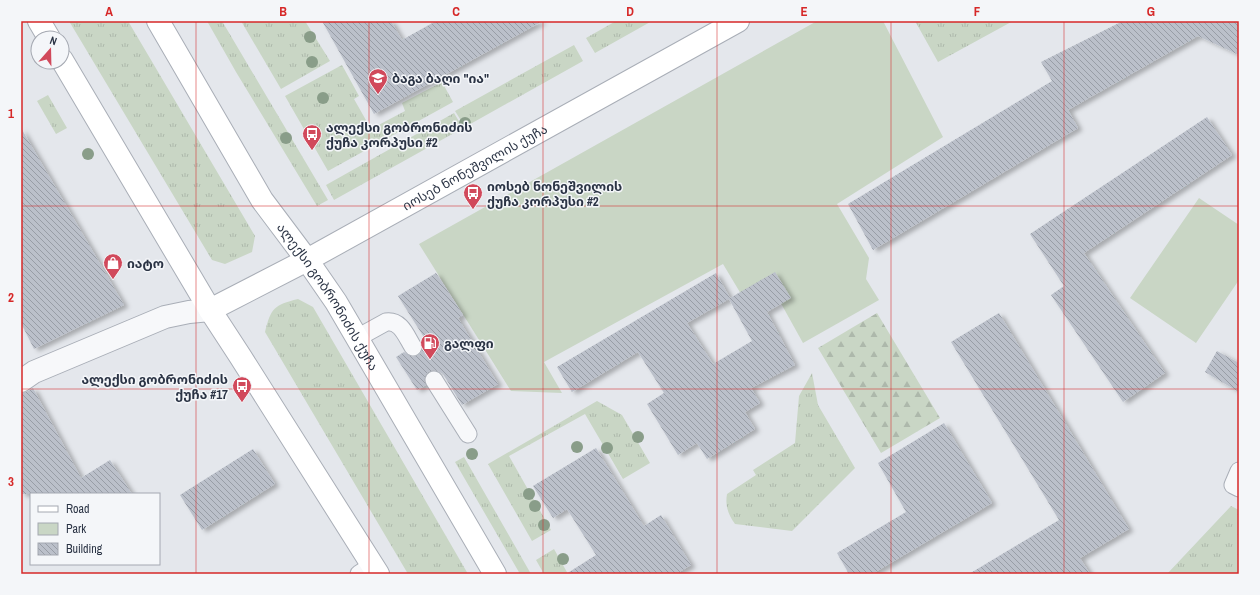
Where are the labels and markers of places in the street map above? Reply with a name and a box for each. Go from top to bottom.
school or university icon: ბაგა ბაღი "ია" [367,67,389,95]
place label: ბაგა ბაღი "ია" [392,70,489,87]
place label: ალექსი გობრონიძის ქუჩა კორპუსი #2 [326,119,473,151]
bus stop icon: ალექსი გობრონიძის ქუჩა კორპუსი #2 [301,123,323,151]
place label: იოსებ ნონეშვილის ქუჩა კორპუსი #2 [487,178,622,210]
bus stop icon: იოსებ ნონეშვილის ქუჩა კორპუსი #2 [462,182,484,210]
shop icon: იატო [102,252,124,280]
place label: იატო [127,255,164,272]
fuel station icon: გალფი [419,332,441,360]
place label: გალფი [444,335,494,352]
place label: ალექსი გობრონიძის ქუჩა #17 [81,371,228,403]
bus stop icon: ალექსი გობრონიძის ქუჩა #17 [231,375,253,403]

